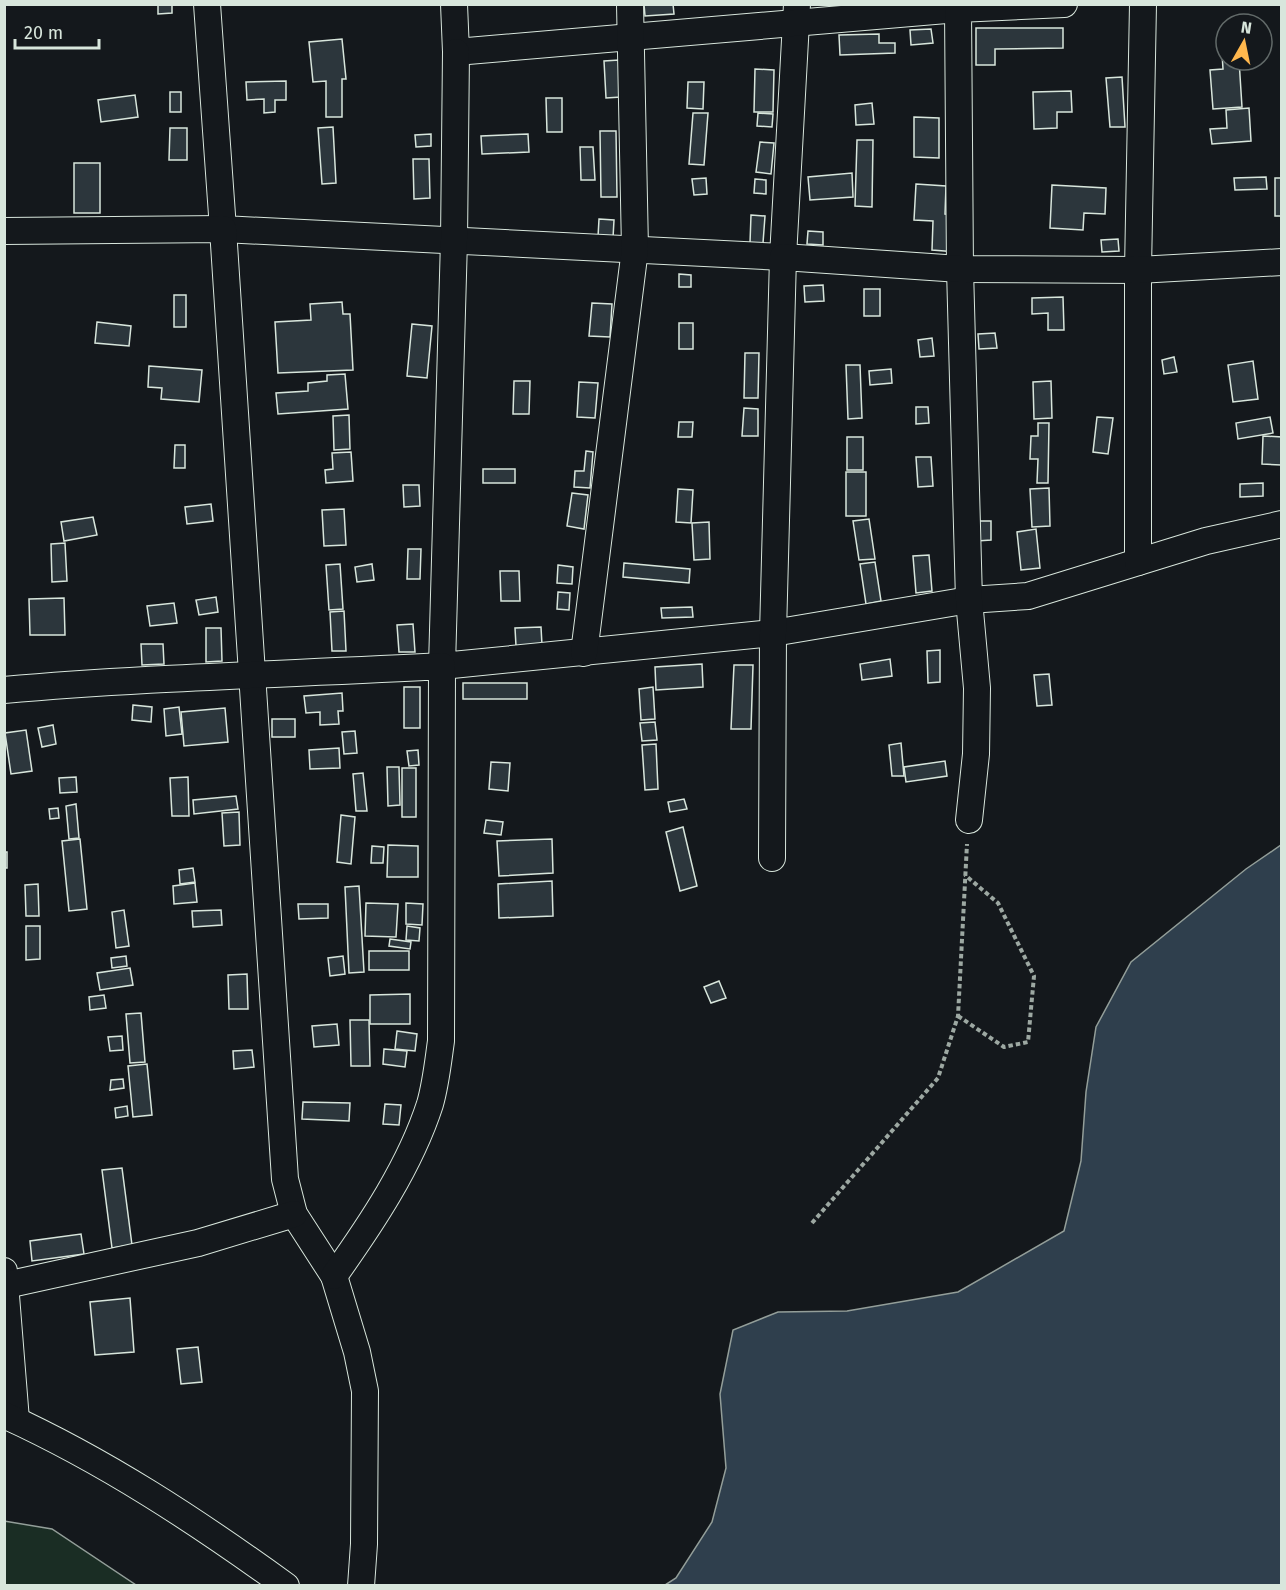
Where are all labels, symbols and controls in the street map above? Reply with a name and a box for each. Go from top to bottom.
scale bar [15,12,99,50]
north arrow [1214,12,1274,72]
text: N [1240,17,1253,38]
text: 20 m [24,22,63,44]

